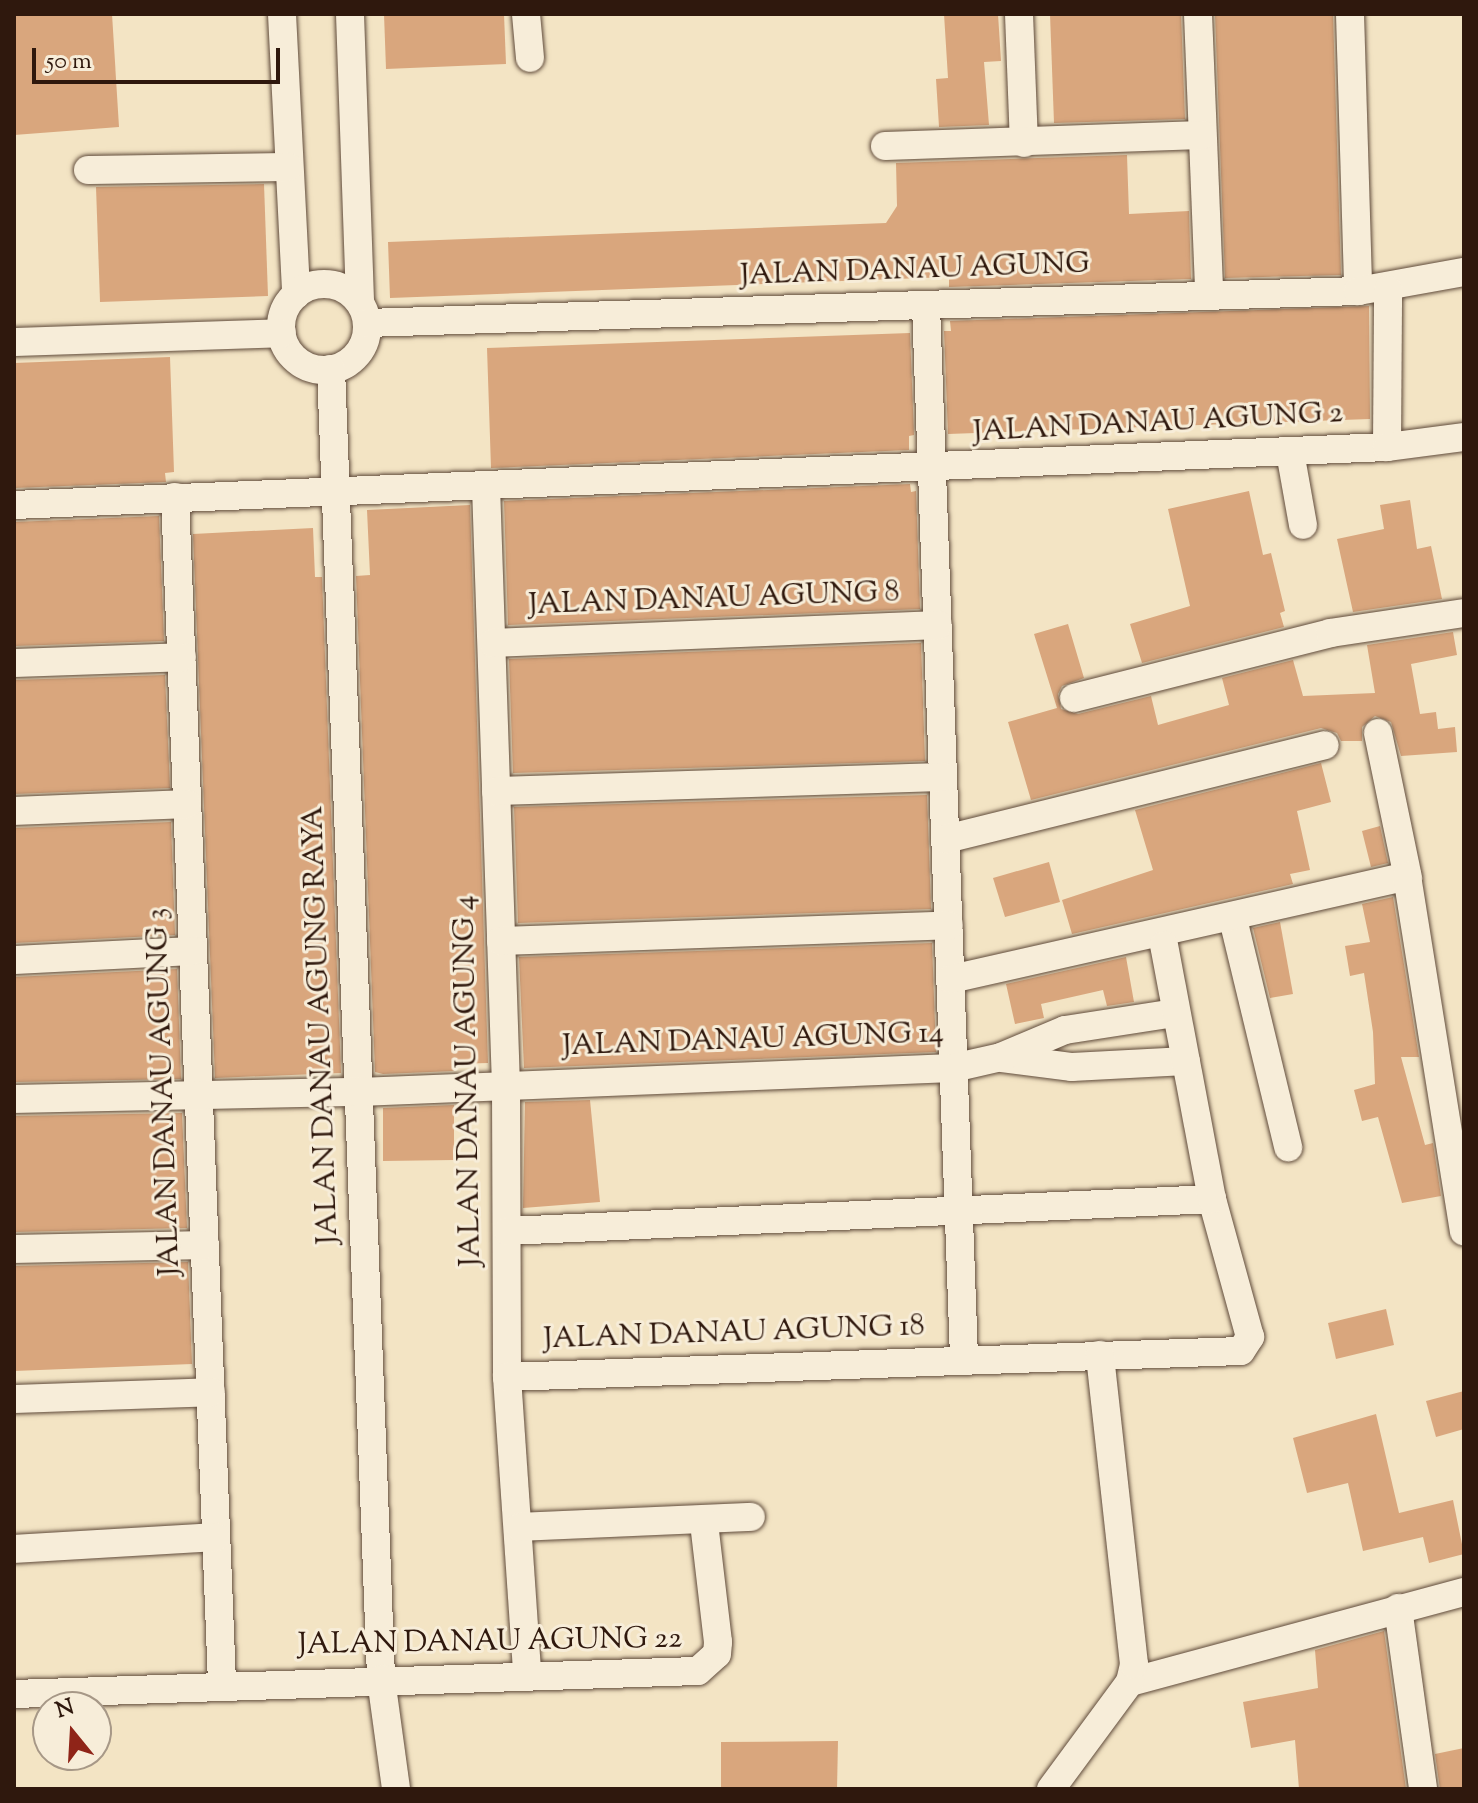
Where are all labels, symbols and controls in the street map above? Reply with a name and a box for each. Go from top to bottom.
scale bar [36,32,284,82]
text: 50 m [46,45,92,79]
street label: JALAN DANAU AGUNG [740,247,1090,295]
street label: JALAN DANAU AGUNG 2 [972,396,1344,452]
street label: JALAN DANAU AGUNG 8 [528,576,900,624]
street label: JALAN DANAU AGUNG RAYA [296,805,348,1245]
street label: JALAN DANAU AGUNG 4 [448,895,490,1267]
street label: JALAN DANAU AGUNG 3 [141,907,189,1277]
street label: JALAN DANAU AGUNG 14 [562,1016,944,1066]
street label: JALAN DANAU AGUNG 18 [543,1309,925,1359]
street label: JALAN DANAU AGUNG 22 [298,1622,682,1664]
north arrow [32,1691,112,1771]
text: N [52,1692,78,1728]

